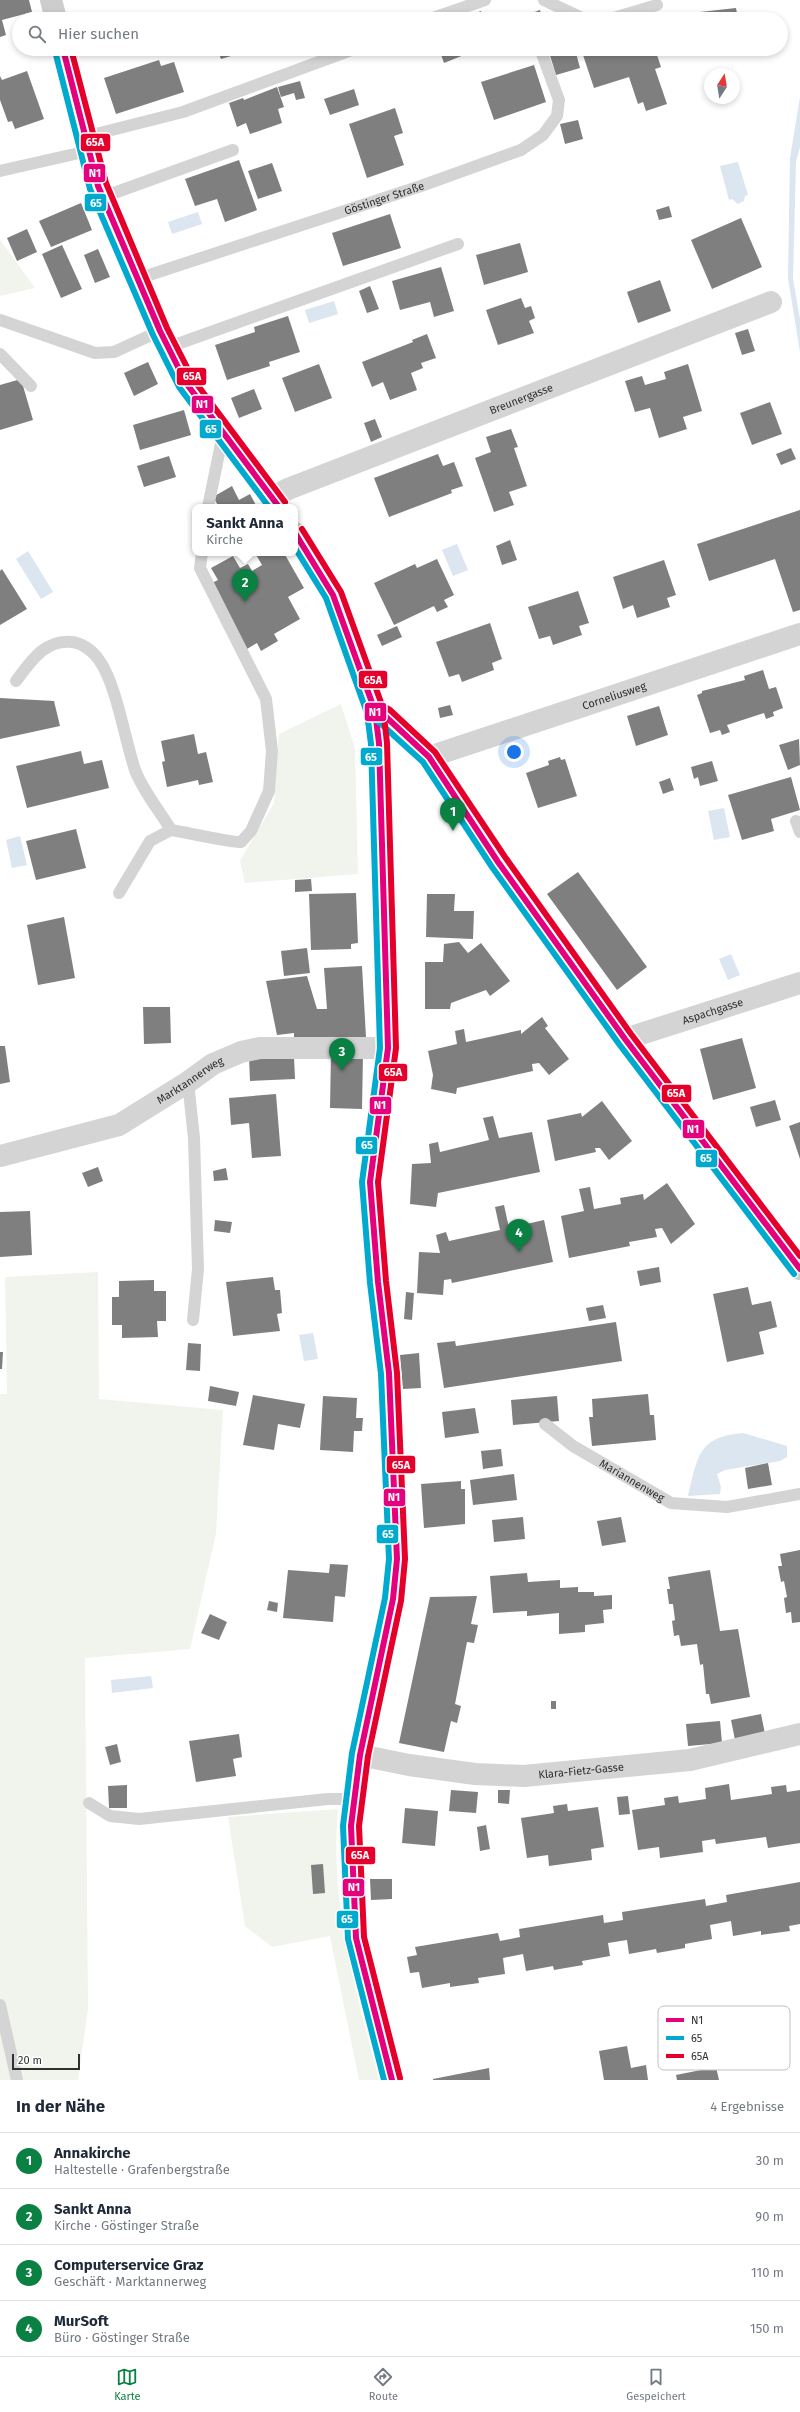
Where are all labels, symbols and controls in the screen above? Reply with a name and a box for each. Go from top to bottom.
search box [12,12,788,56]
icon: search [26,23,48,45]
text: Hier suchen [58,25,139,43]
north arrow [704,68,740,104]
line badge: 65A [80,133,111,152]
text: 65A [86,136,105,149]
line badge: N1 [83,163,106,183]
text: N1 [89,167,101,180]
street label: Göstinger Straße [343,179,426,217]
line badge: 65 [84,193,107,212]
text: 65 [90,197,102,210]
line badge: 65A [176,367,207,386]
text: 65A [183,370,202,383]
street label: Breunergasse [487,381,555,417]
line badge: N1 [191,395,214,414]
text: N1 [196,398,208,411]
line badge: 65 [199,419,222,439]
text: 65 [205,423,217,436]
popup [192,504,298,556]
text: Sankt Anna [206,514,284,532]
text: Kirche [206,532,243,547]
pin: 2 [232,569,258,602]
line badge: 65A [358,670,388,689]
text: 65A [364,674,383,687]
street label: Corneliusweg [580,679,648,712]
line badge: N1 [364,702,387,722]
text: N1 [369,706,381,719]
your location [504,742,524,762]
line badge: 65 [360,747,383,766]
text: 65 [365,751,377,764]
pin: 1 [440,798,466,831]
street label: Aspachgasse [681,995,745,1027]
pin: 3 [329,1038,355,1071]
street label: Marktannerweg [154,1054,225,1106]
line badge: 65A [378,1063,408,1082]
text: 65A [384,1066,403,1079]
line badge: 65A [661,1084,692,1103]
text: 65A [667,1087,686,1100]
line badge: N1 [369,1096,392,1115]
text: N1 [374,1099,386,1112]
line badge: N1 [682,1119,705,1139]
text: N1 [687,1123,699,1136]
line badge: 65 [355,1136,378,1155]
text: 65 [361,1139,373,1152]
line badge: 65 [695,1149,718,1168]
text: 65 [700,1152,712,1165]
pin: 4 [506,1219,532,1252]
line badge: 65A [386,1455,416,1474]
street label: Mariannenweg [597,1456,667,1504]
text: 65A [392,1459,411,1472]
line badge: N1 [383,1488,406,1507]
text: N1 [388,1491,400,1504]
line badge: 65 [376,1524,399,1544]
text: 65 [382,1528,394,1541]
street label: Klara-Fietz-Gasse [538,1760,624,1781]
line badge: 65A [345,1846,376,1865]
text: 65A [351,1849,370,1862]
line badge: N1 [342,1878,365,1897]
text: N1 [348,1881,360,1894]
line badge: 65 [336,1910,359,1929]
text: 65 [341,1913,353,1926]
legend [658,2006,790,2070]
text: N1 [691,2014,703,2027]
text: 65 [691,2032,703,2045]
text: 65A [691,2050,709,2063]
scale bar [12,2052,80,2071]
text: 20 m [18,2054,42,2067]
text: In der Nähe [16,2096,105,2117]
text: 4 Ergebnisse [710,2099,784,2114]
text: Annakirche [54,2144,131,2162]
text: 1 [26,2153,32,2168]
text: 30 m [756,2153,784,2168]
text: Haltestelle · Grafenbergstraße [54,2162,230,2177]
text: Sankt Anna [54,2200,131,2218]
text: 2 [26,2209,32,2224]
text: 90 m [755,2209,784,2224]
text: Kirche · Göstinger Straße [54,2218,199,2233]
text: Computerservice Graz [54,2256,203,2274]
text: 3 [26,2265,32,2280]
text: 110 m [751,2265,784,2280]
text: Geschäft · Marktannerweg [54,2274,206,2289]
text: MurSoft [54,2312,109,2330]
text: 4 [25,2321,33,2336]
text: 150 m [750,2321,784,2336]
text: Büro · Göstinger Straße [54,2330,190,2345]
tab: Karte [114,2366,141,2403]
tab: Route [369,2366,398,2403]
tab: Gespeichert [626,2366,686,2403]

